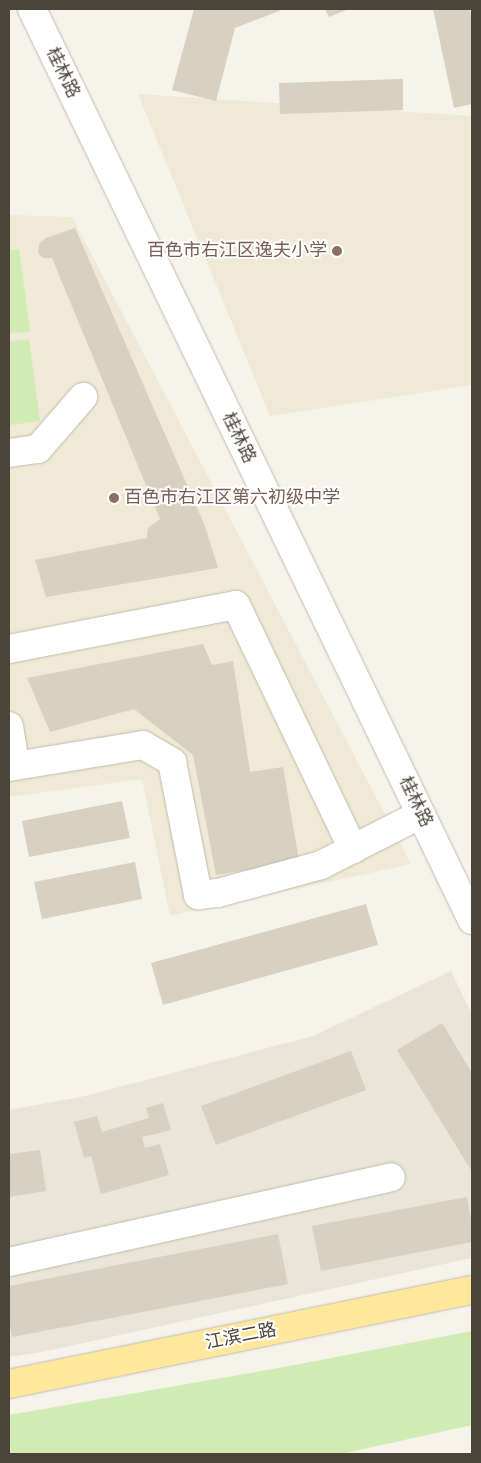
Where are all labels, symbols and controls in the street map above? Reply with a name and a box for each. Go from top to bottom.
street label: 桂林路 [40,44,84,102]
place label: 百色市右江区逸夫小学 [147,240,327,262]
marker: 百色市右江区逸夫小学 [331,245,343,257]
street label: 桂林路 [216,409,260,467]
place label: 百色市右江区第六初级中学 [124,487,340,509]
marker: 百色市右江区第六初级中学 [108,492,120,504]
street label: 桂林路 [393,773,437,831]
street label: 江滨二路 [204,1320,278,1354]

